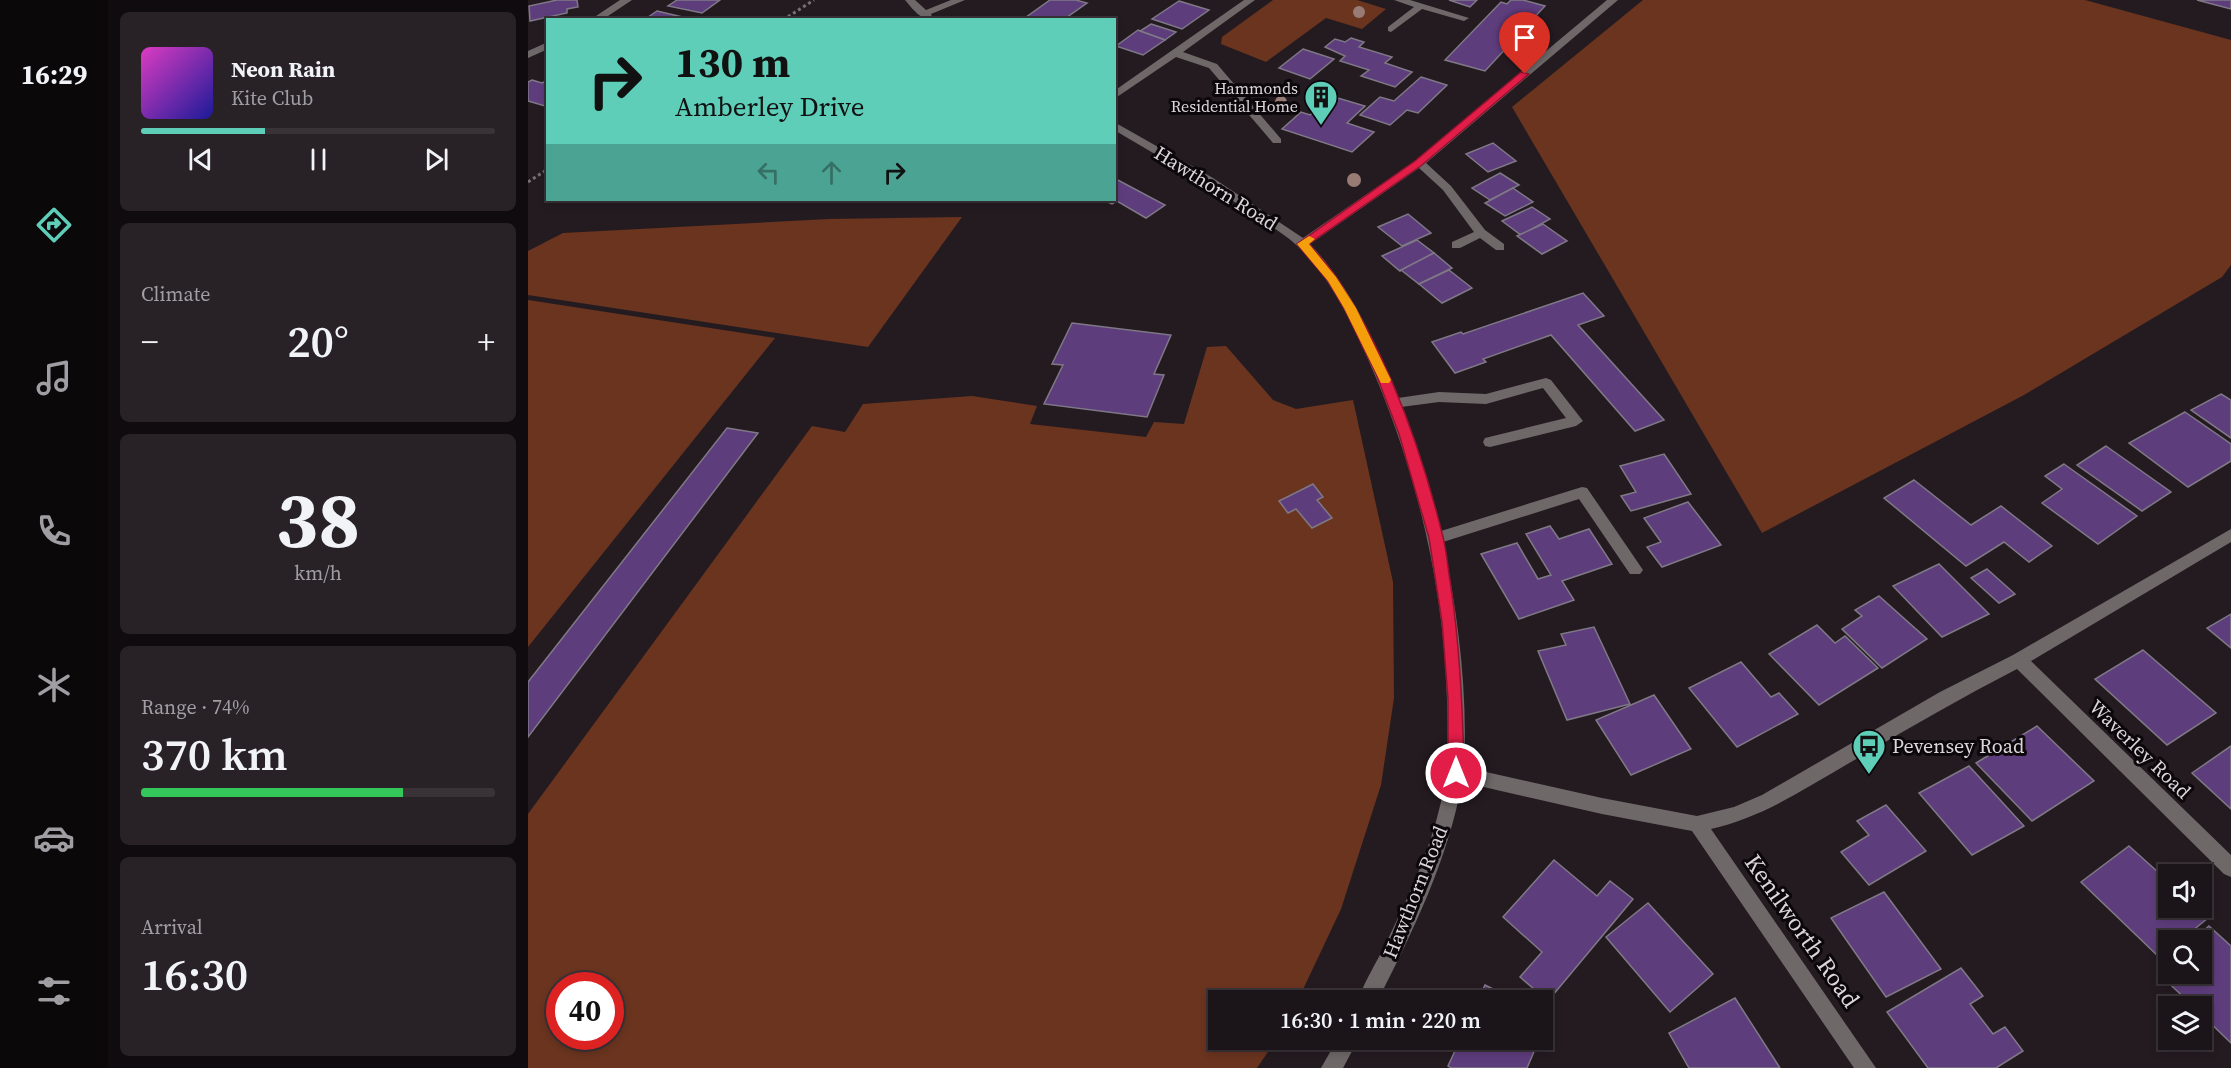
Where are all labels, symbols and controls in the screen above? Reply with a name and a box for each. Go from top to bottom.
pin [1499,12,1550,74]
icon: arrive [1508,21,1541,54]
text: 130 m [675,33,790,91]
icon: right [576,42,654,120]
text: Neon Rain [231,54,335,84]
text: 16:29 [21,56,87,93]
place label: Hammonds Residential Home [1171,77,1298,117]
building icon: Hammonds Residential Home [1303,79,1339,126]
text: Kite Club [231,84,313,112]
text: Amberley Drive [675,88,865,125]
street label: Hawthorn Road [1149,139,1284,237]
icon: previous [184,143,217,176]
icon: pause [302,143,335,176]
icon: next [420,143,453,176]
icon: left [752,156,785,189]
icon: ahead [815,156,848,189]
icon: right [878,156,911,189]
icon: directions [33,204,75,246]
text: Climate [141,280,210,308]
text: 20° [287,310,349,372]
text: − [141,319,159,364]
text: + [478,319,495,364]
icon: music [33,357,75,399]
text: 38 [276,466,360,573]
icon: phone [33,510,75,552]
text: km/h [294,559,342,587]
icon: climate [33,664,75,706]
text: Range · 74% [141,693,250,721]
street label: Waverley Road [2083,693,2198,805]
text: 370 km [141,723,288,785]
bus stop icon: Pevensey Road [1851,728,1887,775]
place label: Pevensey Road [1892,732,2025,760]
position arrow [1424,741,1488,805]
icon: car [33,817,75,859]
street label: Hawthorn Road [1376,821,1455,962]
street label: Kenilworth Road [1737,847,1868,1014]
map controls [2158,864,2212,1050]
button: sound [2158,864,2212,918]
text: Arrival [141,913,203,941]
button: search [2158,930,2212,984]
text: 16:30 [141,943,248,1005]
icon: filters [33,970,75,1012]
speed limit sign: 40 [546,972,624,1050]
button: layers [2158,996,2212,1050]
text: 16:30 · 1 min · 220 m [1280,1005,1481,1035]

